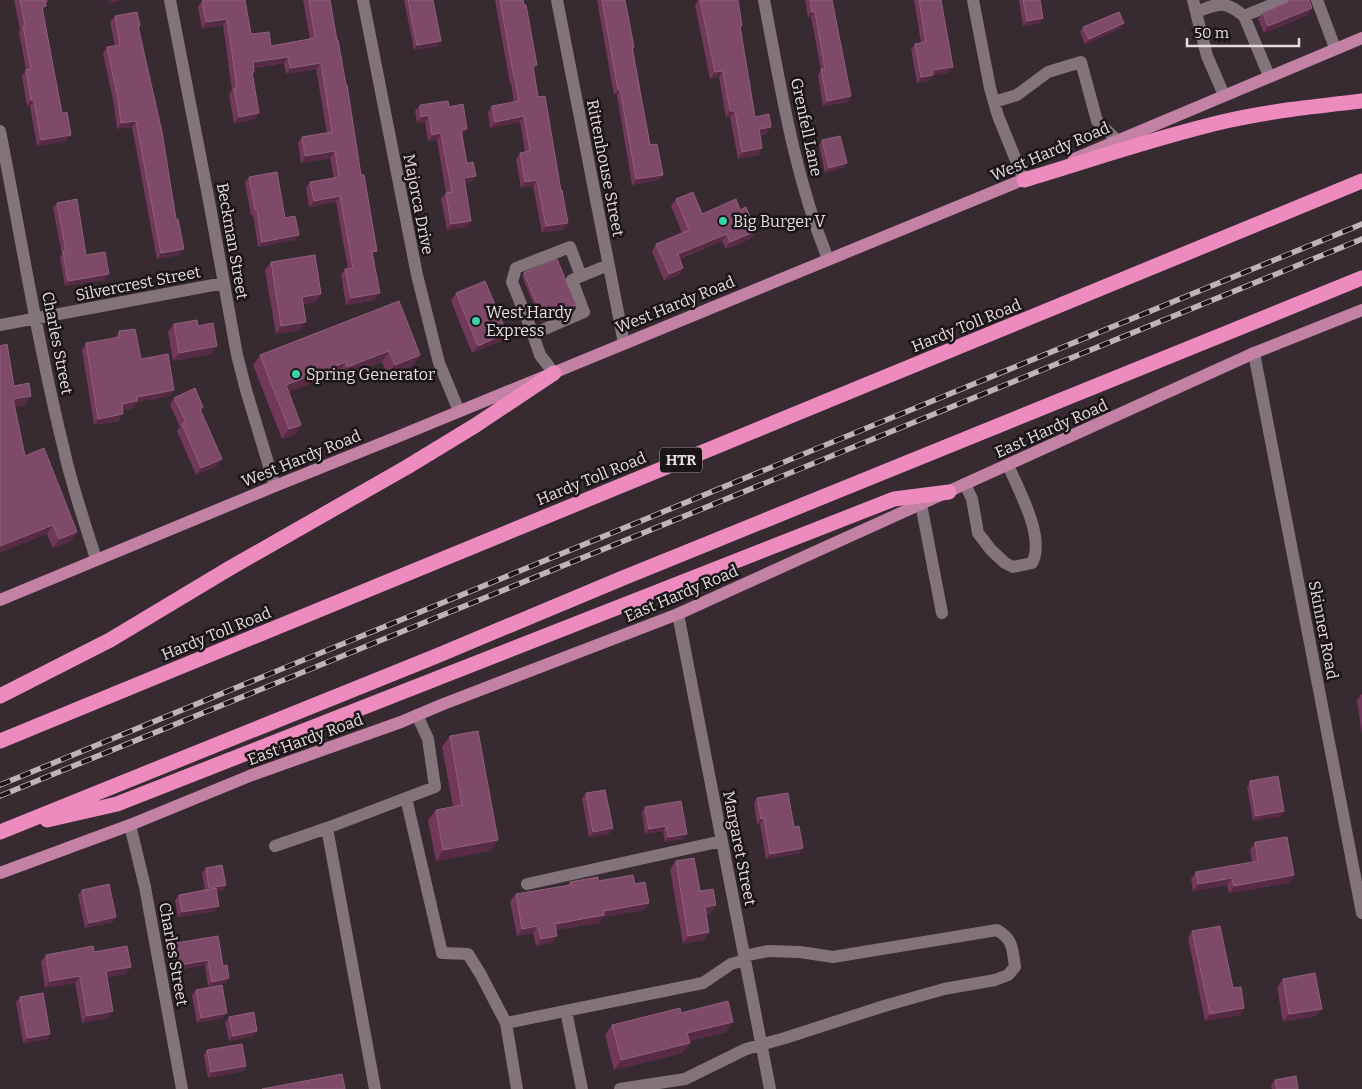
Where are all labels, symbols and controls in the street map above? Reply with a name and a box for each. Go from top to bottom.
scale bar [1187,15,1300,47]
text: 50 m [1194,24,1230,42]
street label: Grenfell Lane [787,76,826,178]
street label: Rittenhouse Street [583,98,628,238]
street label: West Hardy Road [988,118,1113,185]
street label: Majorca Drive [399,152,438,256]
street label: Beckman Street [213,181,252,301]
place label: Big Burger V [733,212,826,231]
marker: Big Burger V [717,215,729,227]
street label: Silvercrest Street [74,262,202,305]
street label: West Hardy Road [613,272,738,337]
street label: Charles Street [38,290,77,397]
street label: Hardy Toll Road [909,295,1024,356]
place label: West Hardy Express [486,303,573,340]
marker: West Hardy Express [470,315,482,327]
place label: Spring Generator [306,365,435,384]
marker: Spring Generator [290,368,302,380]
street label: East Hardy Road [992,395,1111,462]
street label: West Hardy Road [239,426,364,491]
street label: Hardy Toll Road [534,448,649,509]
road number: HTR [660,448,702,472]
street label: East Hardy Road [622,561,741,626]
street label: Skinner Road [1305,579,1342,682]
street label: Hardy Toll Road [159,603,274,664]
street label: East Hardy Road [245,710,366,769]
street label: Margaret Street [719,789,760,907]
street label: Charles Street [155,901,192,1007]

